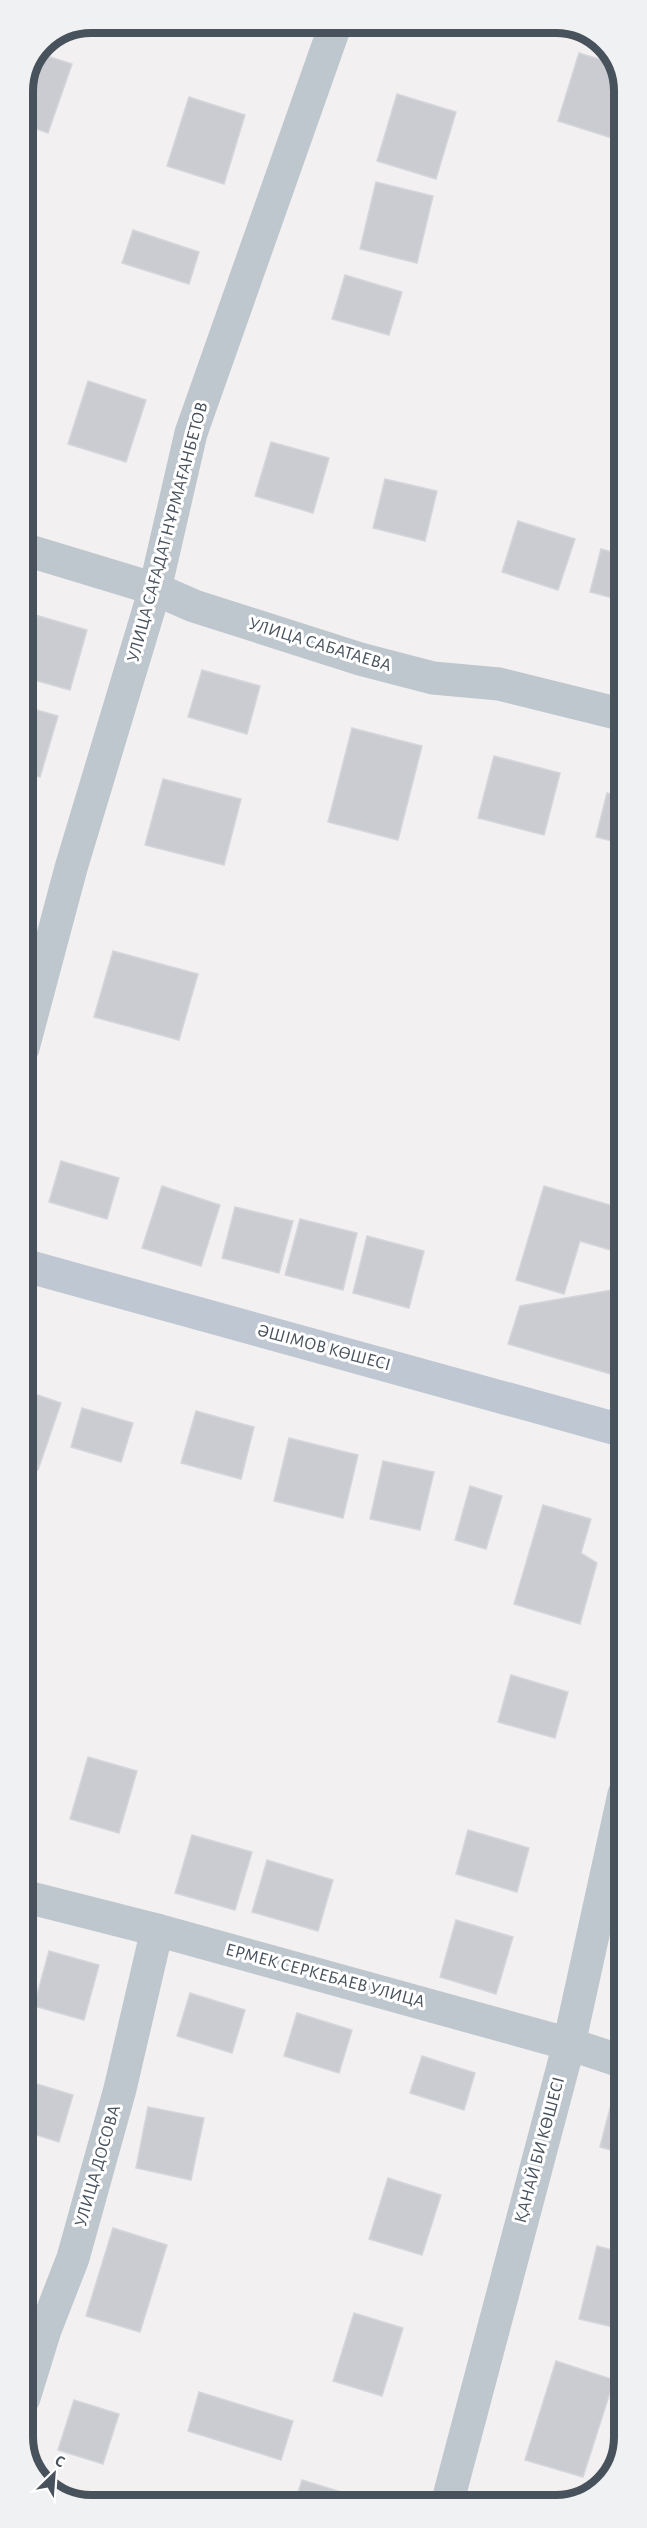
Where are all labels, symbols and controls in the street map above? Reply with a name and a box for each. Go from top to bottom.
street label: УЛИЦА САҒАДАТ НҰРМАҒАНБЕТОВ [125,400,211,664]
street label: УЛИЦА САБАТАЕВА [247,615,394,675]
street label: ӘШІМОВ КӨШЕСІ [255,1322,393,1374]
street label: ЕРМЕК СЕРКЕБАЕВ УЛИЦА [223,1941,427,2011]
street label: ҚАНАЙ БИ КӨШЕСІ [510,2074,568,2225]
street label: УЛИЦА ДОСОВА [72,2103,124,2229]
north arrow [24,2444,84,2504]
text: С [53,2452,67,2470]

